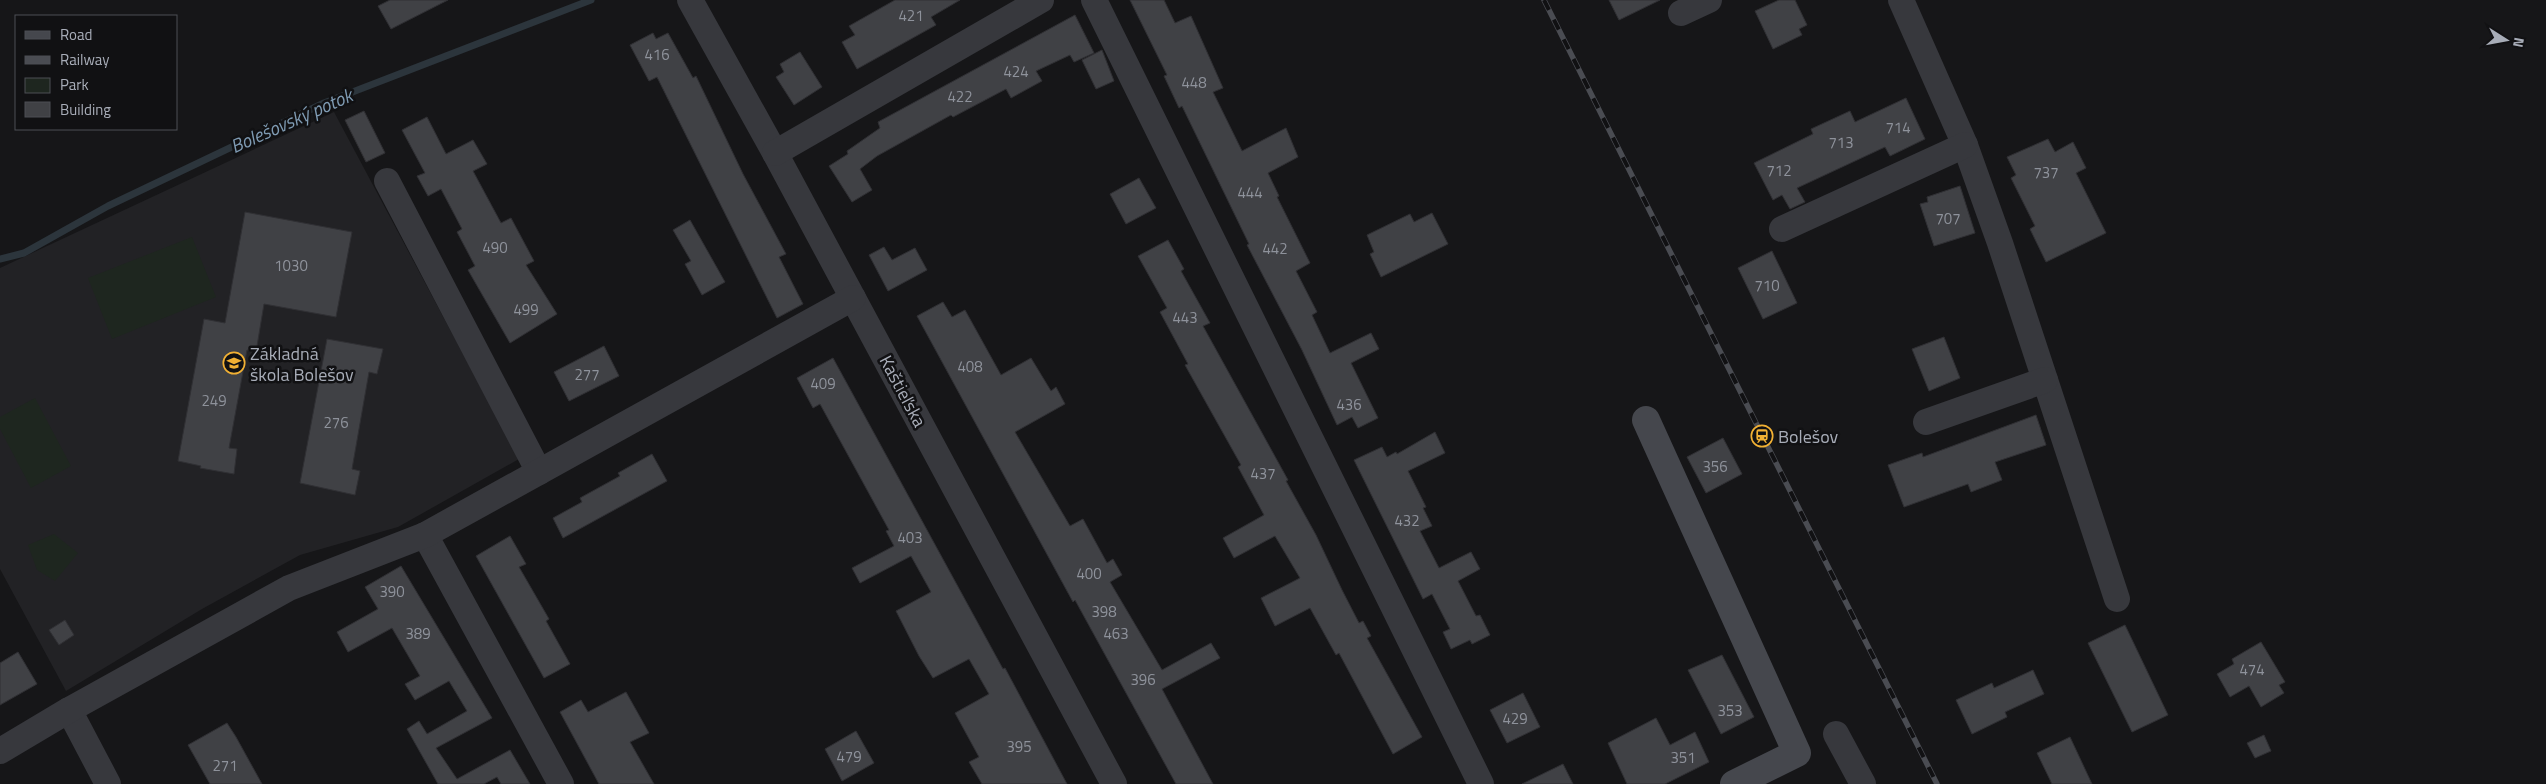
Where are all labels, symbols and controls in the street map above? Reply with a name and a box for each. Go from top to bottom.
house number: 421 [898,4,924,27]
legend [15,15,178,130]
north arrow [2481,15,2531,65]
text: Road [60,23,92,46]
text: N [2508,36,2530,49]
house number: 416 [644,43,670,66]
text: Railway [60,48,110,71]
house number: 424 [1003,60,1029,83]
house number: 448 [1181,71,1207,94]
text: Park [60,73,89,96]
water label: Bolešovský potok [225,79,359,160]
house number: 422 [947,85,973,108]
text: Building [60,98,111,121]
house number: 714 [1885,116,1911,139]
house number: 713 [1828,131,1854,154]
house number: 712 [1766,159,1792,182]
house number: 737 [2033,161,2059,184]
house number: 444 [1237,181,1263,204]
house number: 707 [1935,207,1961,230]
house number: 490 [482,236,508,259]
house number: 442 [1262,237,1288,260]
house number: 1030 [274,254,308,277]
house number: 710 [1754,274,1780,297]
house number: 499 [513,298,539,321]
house number: 443 [1172,306,1198,329]
place label: Základná škola Bolešov [250,340,354,388]
street label: Kaštieľska [873,350,933,432]
school or university icon: Základná škola Bolešov [222,351,246,375]
house number: 408 [957,355,983,378]
house number: 277 [574,363,600,386]
house number: 409 [810,372,836,395]
house number: 249 [201,389,227,412]
house number: 436 [1336,393,1362,416]
house number: 276 [323,411,349,434]
place label: Bolešov [1778,423,1839,450]
station icon: Bolešov [1750,424,1774,448]
house number: 356 [1702,455,1728,478]
house number: 437 [1250,462,1276,485]
house number: 432 [1394,509,1420,532]
house number: 403 [897,526,923,549]
house number: 400 [1076,562,1102,585]
house number: 390 [379,580,405,603]
house number: 398 [1091,600,1117,623]
house number: 389 [405,622,431,645]
house number: 463 [1103,622,1129,645]
house number: 474 [2239,658,2265,681]
house number: 396 [1130,668,1156,691]
house number: 353 [1717,699,1743,722]
house number: 429 [1502,707,1528,730]
house number: 395 [1006,735,1032,758]
house number: 479 [836,745,862,768]
house number: 351 [1670,746,1696,769]
house number: 271 [212,754,238,777]

